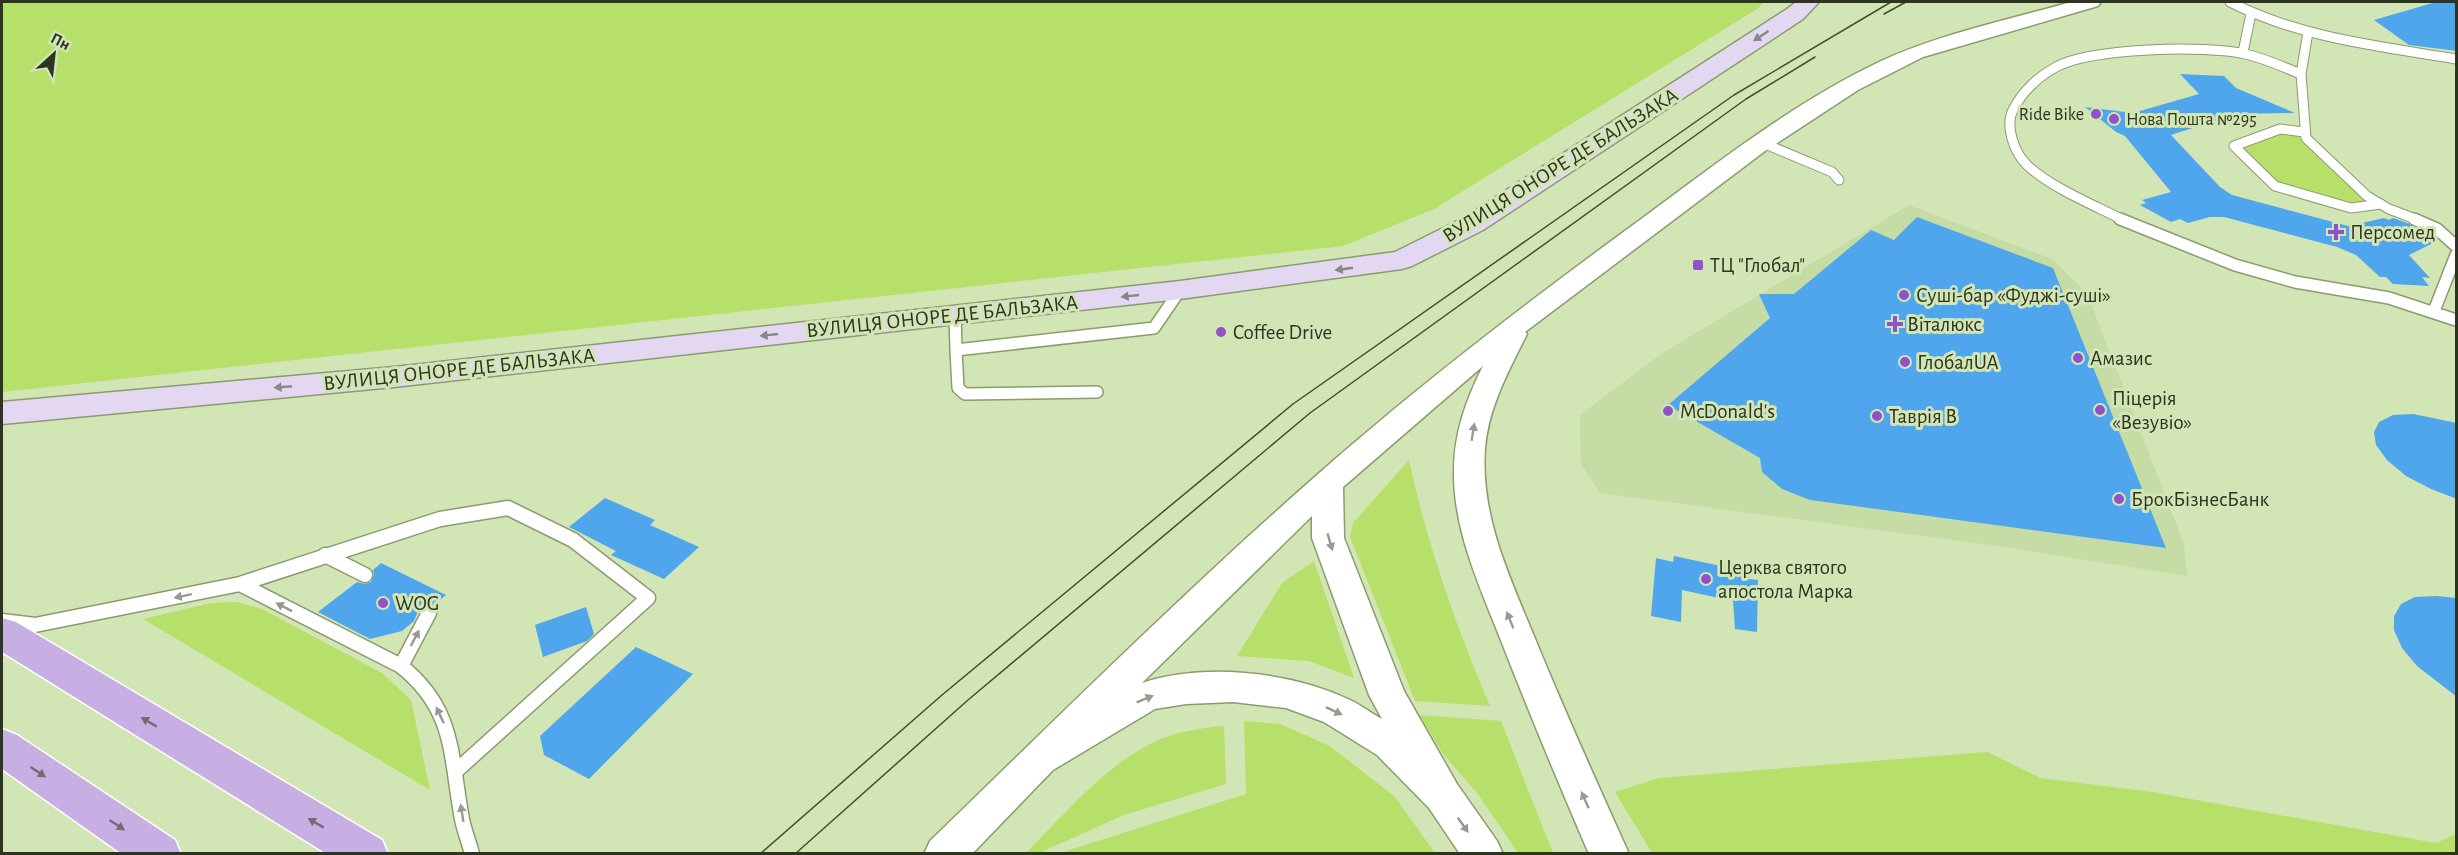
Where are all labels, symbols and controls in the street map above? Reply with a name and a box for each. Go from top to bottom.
north arrow [24,24,84,84]
text: Пн [48,30,73,53]
one-way arrow [1753,31,1769,42]
street label: ВУЛИЦЯ ОНОРЕ ДЕ БАЛЬЗАКА [1439,84,1682,247]
place label: Ride Bike [2019,106,2084,124]
marker: Ride Bike [2089,107,2103,121]
place label: Нова Пошта №295 [2126,111,2257,129]
marker: Нова Пошта №295 [2107,112,2121,126]
place label: Персомед [2350,222,2435,243]
marker: Персомед [2327,223,2345,241]
place label: ТЦ "Глобал" [1710,255,1805,276]
marker: ТЦ "Глобал" [1691,258,1705,272]
one-way arrow [1335,264,1354,273]
place label: Суші-бар «Фуджі-суші» [1916,285,2111,306]
marker: Суші-бар «Фуджі-суші» [1897,288,1911,302]
one-way arrow [1120,291,1139,301]
street label: ВУЛИЦЯ ОНОРЕ ДЕ БАЛЬЗАКА [805,292,1079,341]
place label: Віталюкс [1907,314,1982,335]
marker: Віталюкс [1888,317,1902,331]
place label: Coffee Drive [1233,322,1332,343]
marker: Coffee Drive [1214,325,1228,339]
one-way arrow [760,330,779,340]
street label: ВУЛИЦЯ ОНОРЕ ДЕ БАЛЬЗАКА [322,345,596,394]
place label: Амазис [2090,348,2152,369]
marker: Амазис [2071,351,2085,365]
place label: ГлобалUA [1917,352,1999,373]
marker: ГлобалUA [1898,355,1912,369]
one-way arrow [273,382,292,392]
place label: Піцерія «Везувіо» [2112,388,2192,433]
place label: McDonald's [1680,401,1775,422]
marker: Піцерія «Везувіо» [2093,403,2107,417]
marker: McDonald's [1661,404,1675,418]
place label: Таврія В [1889,406,1957,427]
marker: Таврія В [1870,409,1884,423]
one-way arrow [1469,422,1478,441]
place label: БрокБізнесБанк [2131,489,2269,510]
marker: БрокБізнесБанк [2112,492,2126,506]
one-way arrow [1326,533,1335,551]
place label: Церква святого апостола Марка [1718,557,1853,602]
marker: Церква святого апостола Марка [1699,572,1713,586]
one-way arrow [173,592,192,601]
place label: WOG [395,593,439,614]
marker: WOG [376,596,390,610]
one-way arrow [276,602,293,612]
one-way arrow [1505,611,1514,629]
one-way arrow [410,629,420,646]
one-way arrow [1136,693,1154,703]
one-way arrow [1326,706,1344,716]
one-way arrow [436,707,445,724]
one-way arrow [141,717,157,728]
one-way arrow [30,766,46,777]
one-way arrow [1580,791,1589,809]
one-way arrow [457,803,466,822]
one-way arrow [1457,816,1469,832]
one-way arrow [308,818,324,829]
one-way arrow [108,819,124,831]

